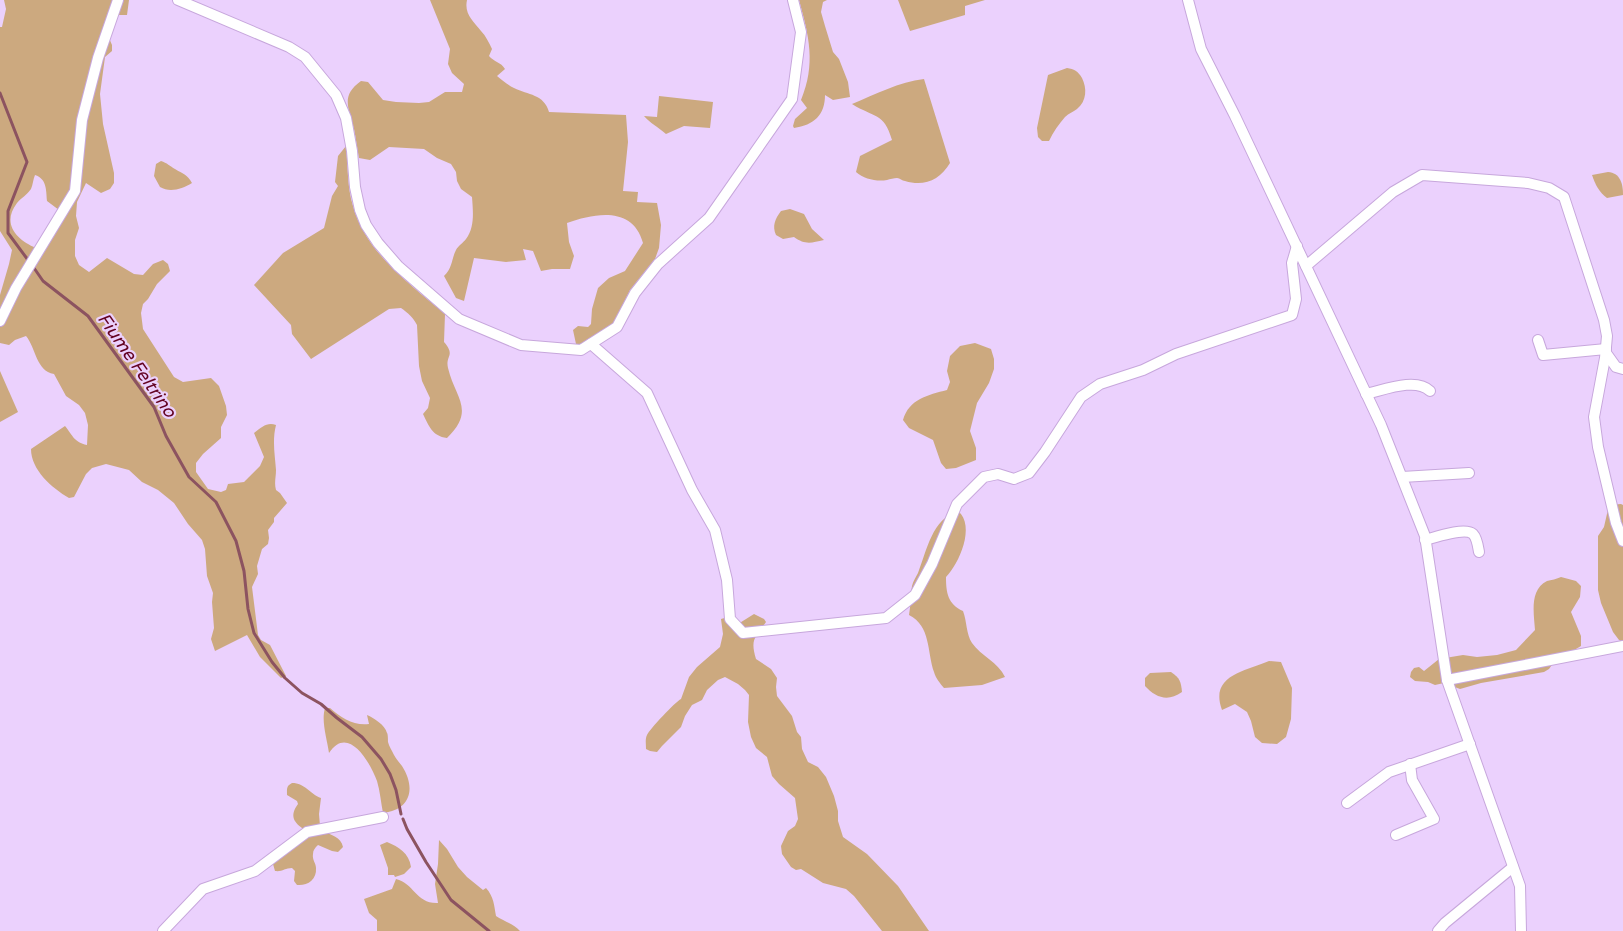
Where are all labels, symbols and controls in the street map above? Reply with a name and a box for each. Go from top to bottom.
water label: Fiume Feltrino [93,308,182,422]

